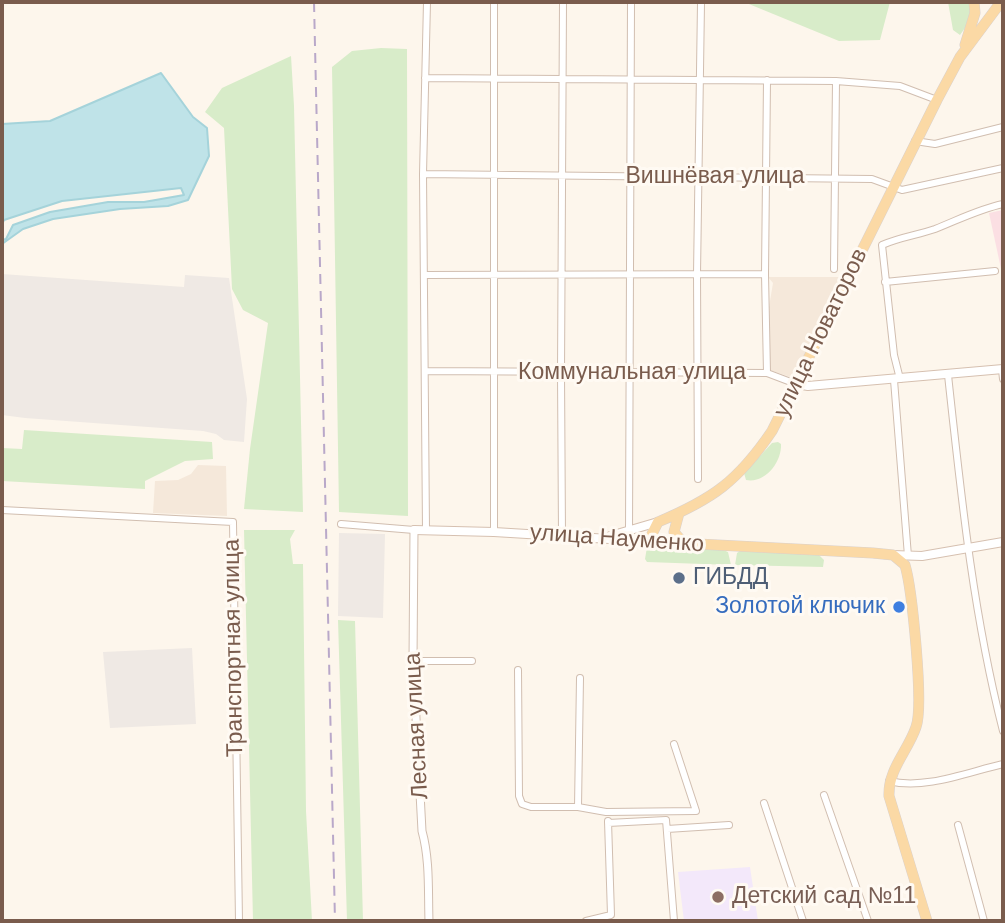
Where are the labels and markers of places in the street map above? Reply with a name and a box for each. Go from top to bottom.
place label: ГИБДД [693,564,768,592]
marker: ГИБДД [671,570,687,586]
place label: Золотой ключик [715,593,885,621]
marker: Золотой ключик [891,599,907,615]
place label: Детский сад №11 [732,883,916,911]
marker: Детский сад №11 [710,889,726,905]

